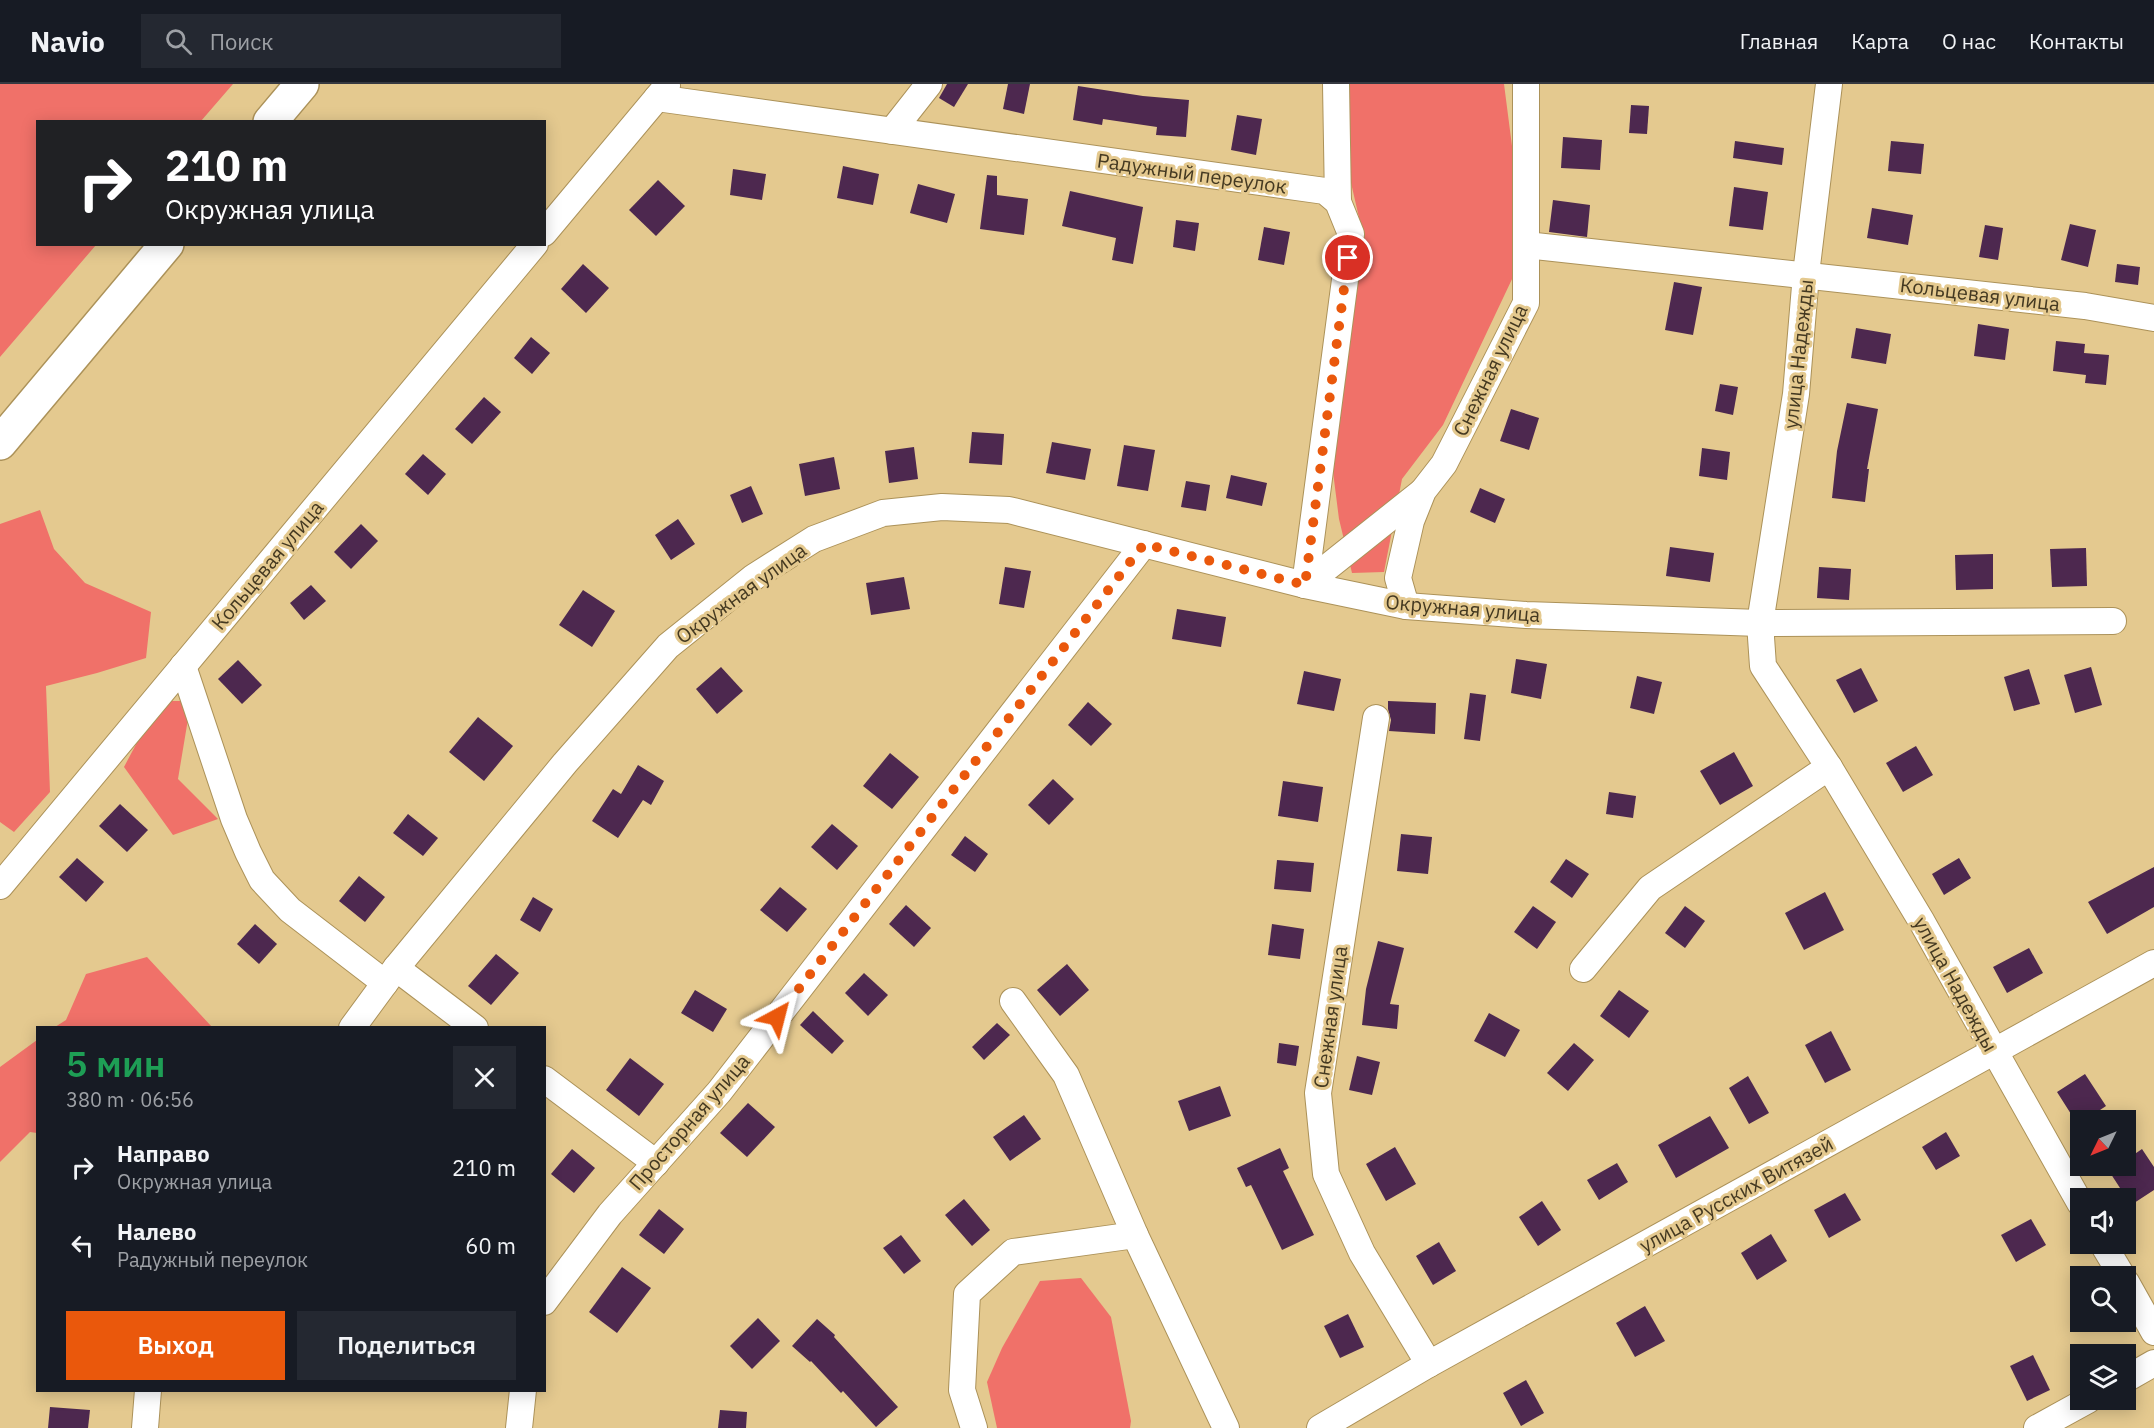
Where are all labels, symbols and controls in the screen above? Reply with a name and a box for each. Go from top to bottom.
search box [141,14,561,68]
text: Navio [30,23,105,60]
icon: search [162,25,195,58]
text: Поиск [210,27,273,56]
text: Главная [1740,27,1818,55]
text: Карта [1851,27,1909,55]
text: О нас [1942,27,1996,55]
text: Контакты [2029,27,2124,55]
text: 210 m [165,138,288,193]
icon: right [66,144,144,222]
street label: Радужный переулок [1096,146,1288,200]
text: Окружная улица [165,191,375,226]
pin [1322,232,1373,283]
icon: arrive [1331,241,1364,274]
street label: Кольцевая улица [1898,271,2062,317]
street label: улица Надежды [1777,278,1819,430]
street label: Снежная улица [1446,299,1534,440]
street label: Кольцевая улица [205,494,329,635]
street label: Окружная улица [670,536,812,650]
street label: Окружная улица [1384,588,1542,628]
street label: улица Надежды [1908,912,2004,1056]
street label: Снежная улица [1307,944,1353,1090]
position arrow [745,985,809,1049]
text: 5 мин [66,1040,165,1087]
button: close [453,1046,516,1109]
street label: Просторная улица [622,1048,756,1196]
text: 380 m · 06:56 [66,1086,194,1113]
north arrow [2070,1110,2136,1176]
map controls [2070,1110,2136,1410]
street label: улица Русских Витязей [1634,1129,1838,1259]
text: Направо [117,1139,210,1168]
icon: right [66,1151,99,1184]
text: 210 m [452,1153,516,1182]
text: Окружная улица [117,1168,272,1195]
button: sound [2070,1188,2136,1254]
text: Налево [117,1217,196,1246]
icon: left [66,1229,99,1262]
text: 60 m [465,1231,516,1260]
text: Радужный переулок [117,1246,308,1273]
button: search [2070,1266,2136,1332]
button: Выход [66,1311,285,1380]
button: Поделиться [297,1311,516,1380]
button: layers [2070,1344,2136,1410]

